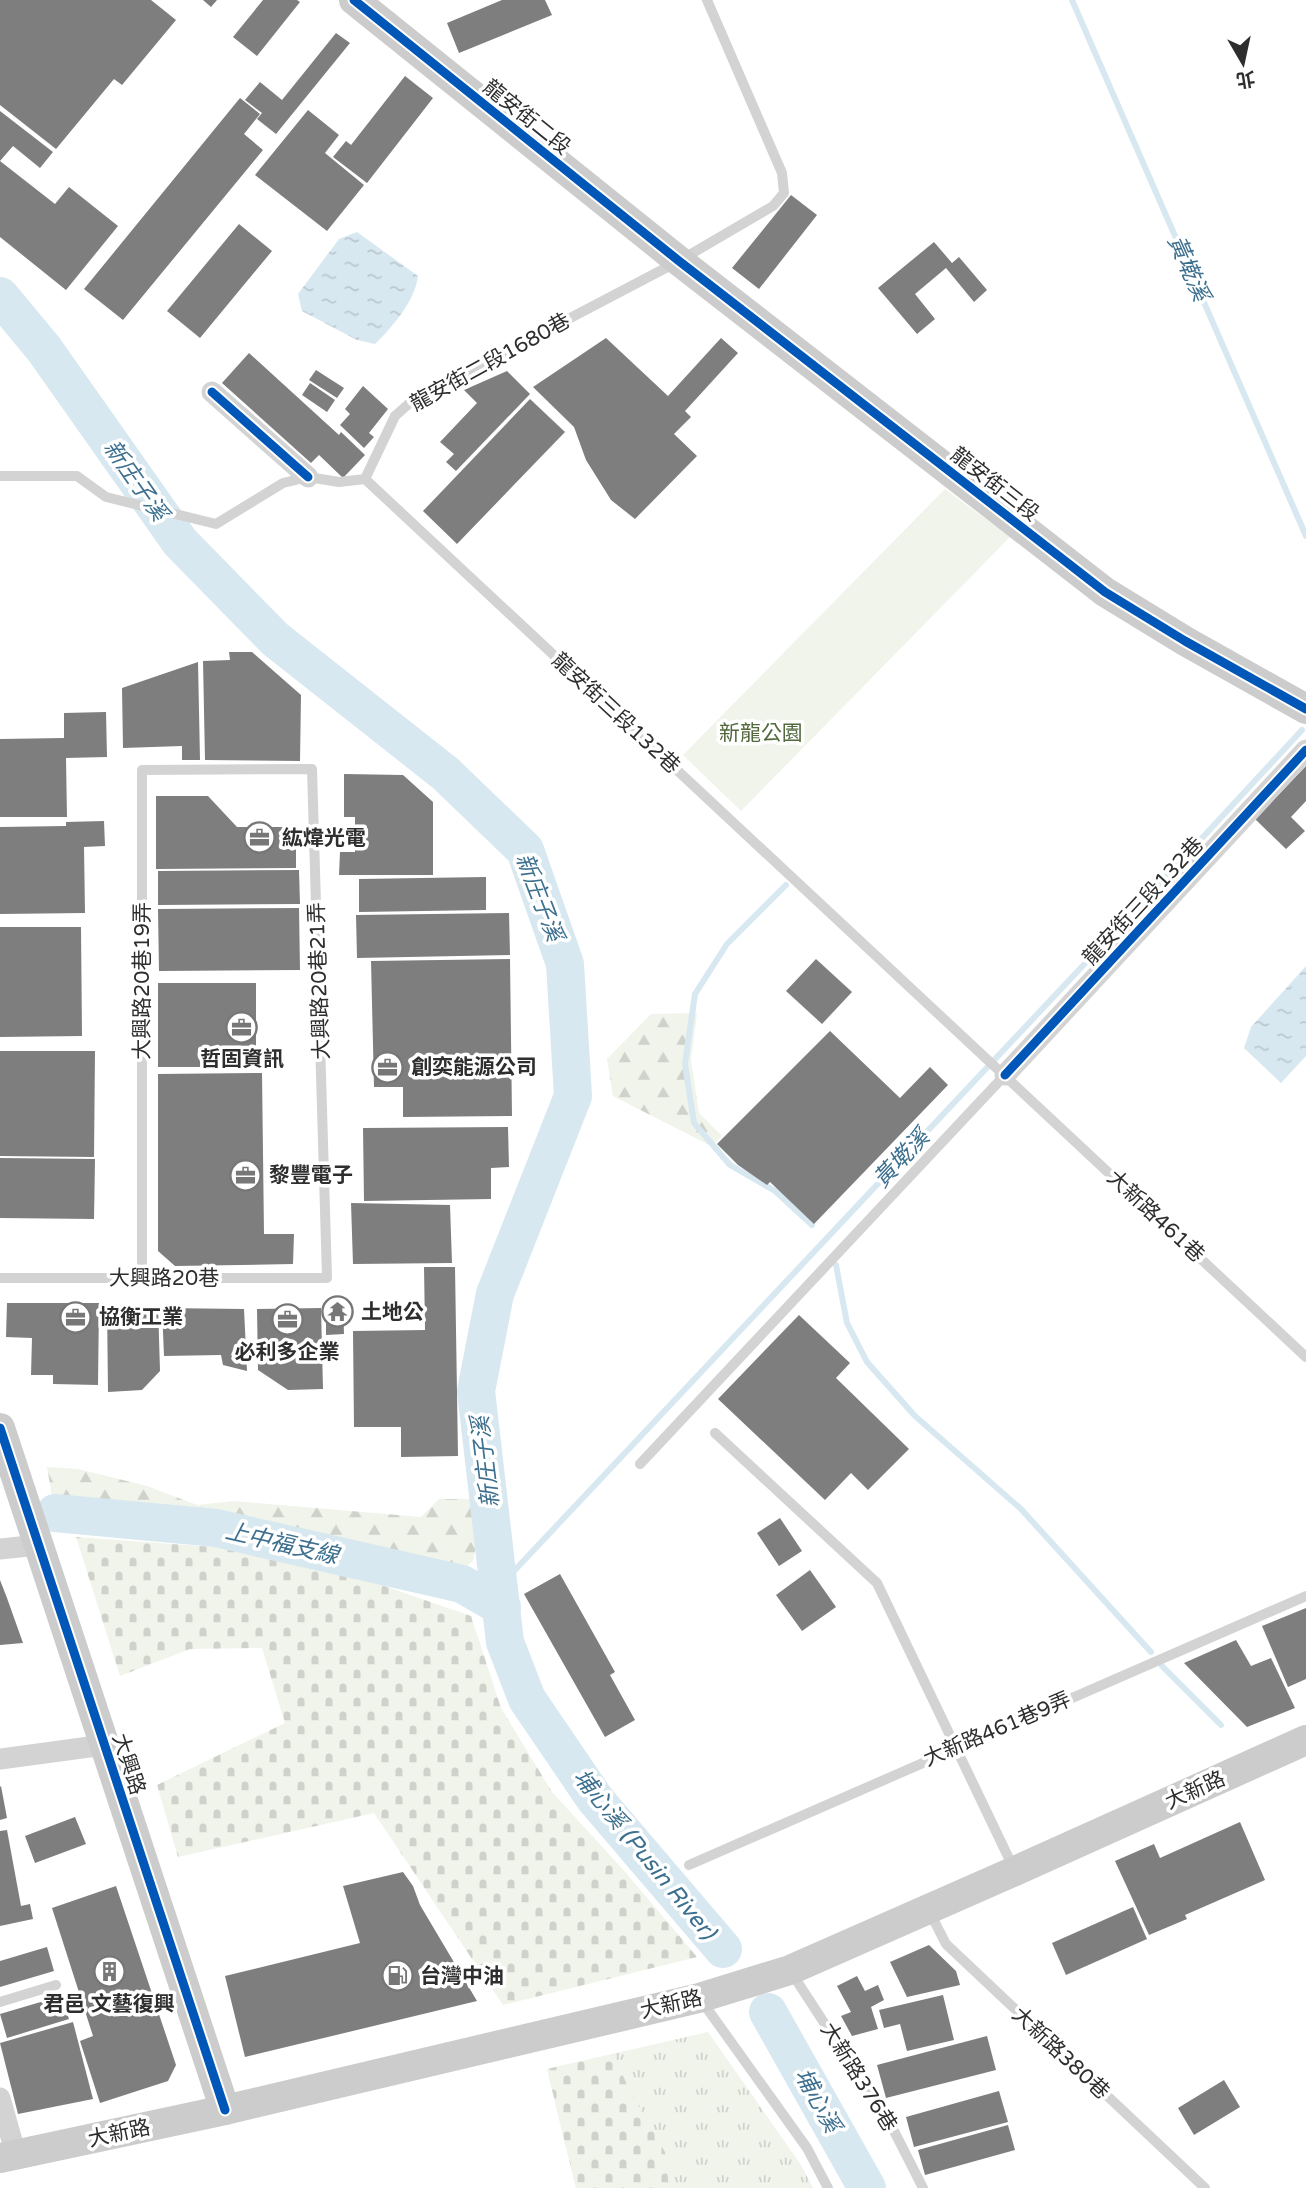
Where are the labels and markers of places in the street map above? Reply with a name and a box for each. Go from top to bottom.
office icon: 紘煒光電 [242,821,276,855]
place label: 紘煒光電 [282,826,366,851]
office icon: 哲固資訊 [225,1010,259,1044]
place label: 哲固資訊 [200,1047,284,1072]
office icon: 創奕能源公司 [371,1050,405,1084]
place label: 創奕能源公司 [411,1055,537,1080]
office icon: 黎豐電子 [229,1158,263,1192]
place label: 黎豐電子 [269,1163,353,1188]
temple icon: 土地公 [321,1295,355,1329]
office icon: 協衡工業 [59,1300,93,1334]
place label: 土地公 [361,1300,424,1325]
office icon: 必利多企業 [270,1303,304,1337]
place label: 協衡工業 [99,1305,183,1330]
place label: 必利多企業 [235,1340,340,1365]
building icon: 君邑 文藝復興 [92,1955,126,1989]
fuel station icon: 台灣中油 [380,1959,414,1993]
place label: 台灣中油 [420,1964,504,1989]
place label: 君邑 文藝復興 [43,1992,175,2017]

